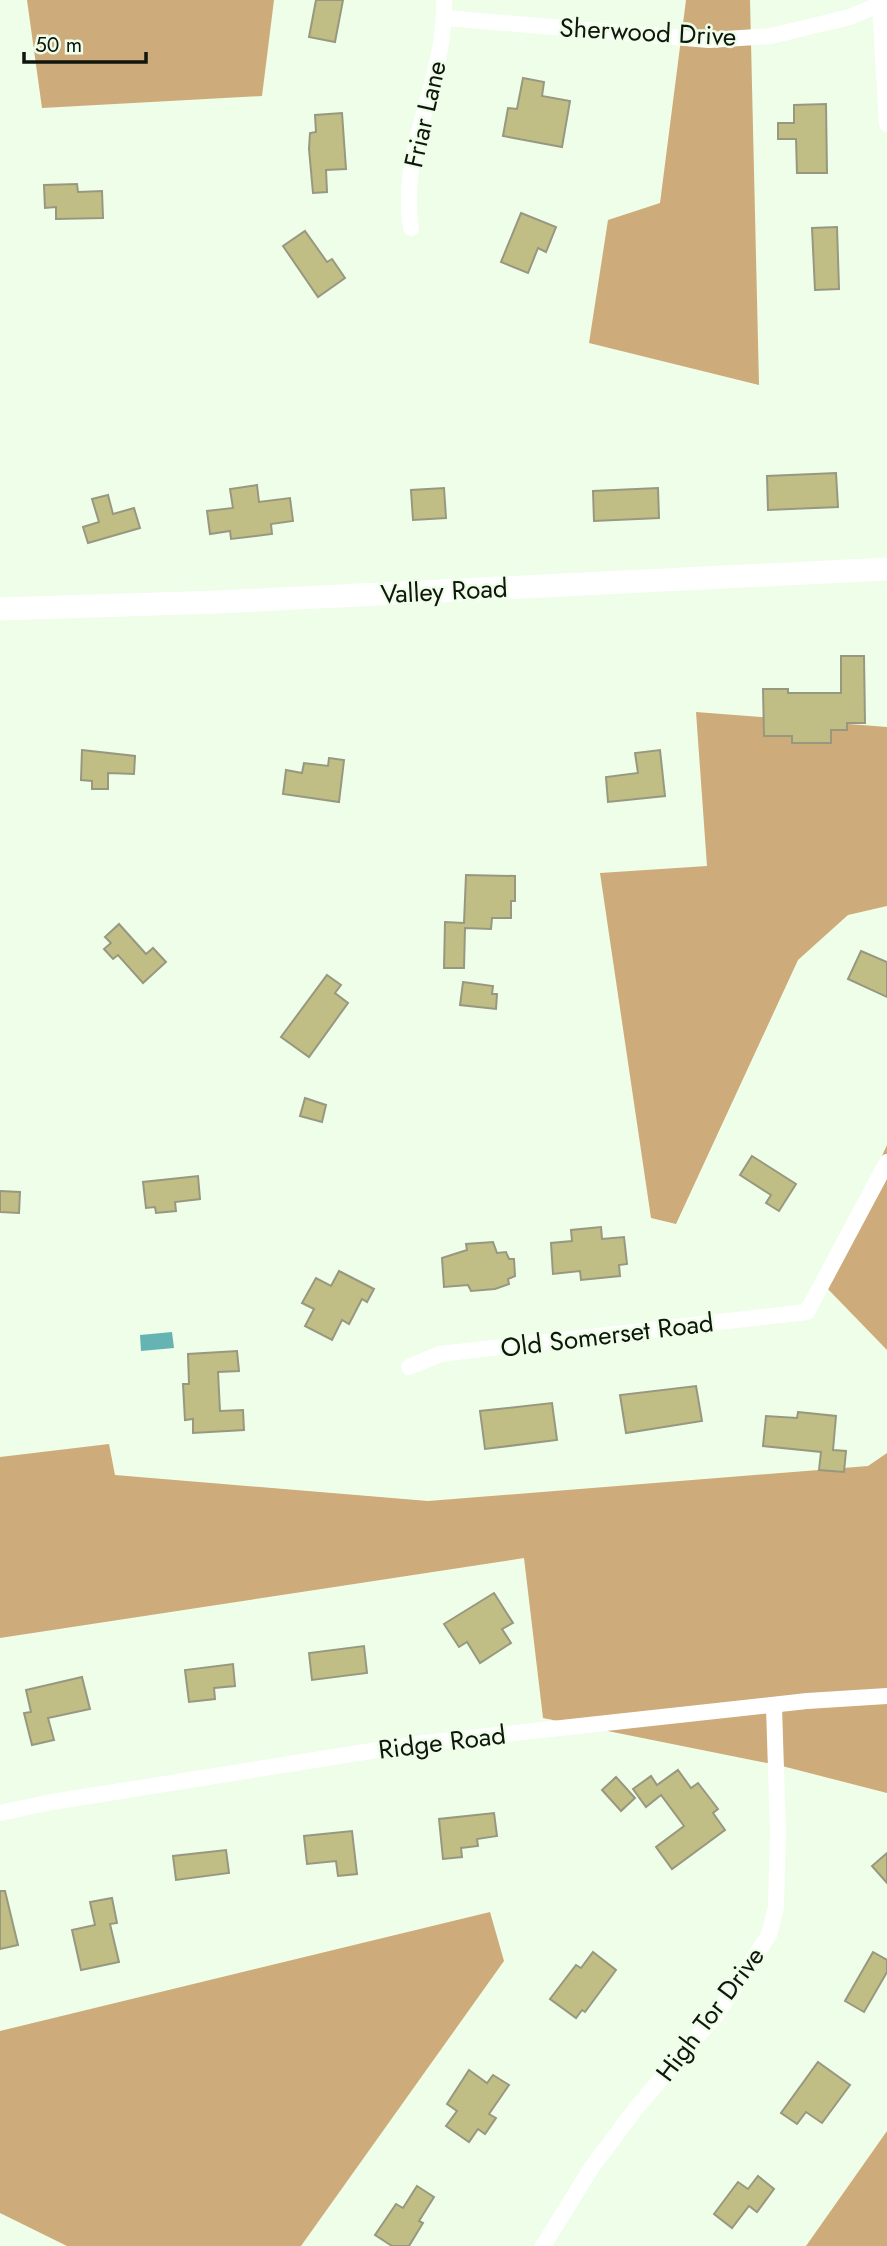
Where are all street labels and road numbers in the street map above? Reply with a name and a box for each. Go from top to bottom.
street label: Sherwood Drive [559,8,737,56]
street label: Friar Lane [394,57,456,171]
street label: Valley Road [379,569,509,613]
street label: Old Somerset Road [498,1303,716,1367]
street label: Ridge Road [376,1715,508,1769]
street label: High Tor Drive [647,1939,773,2089]

